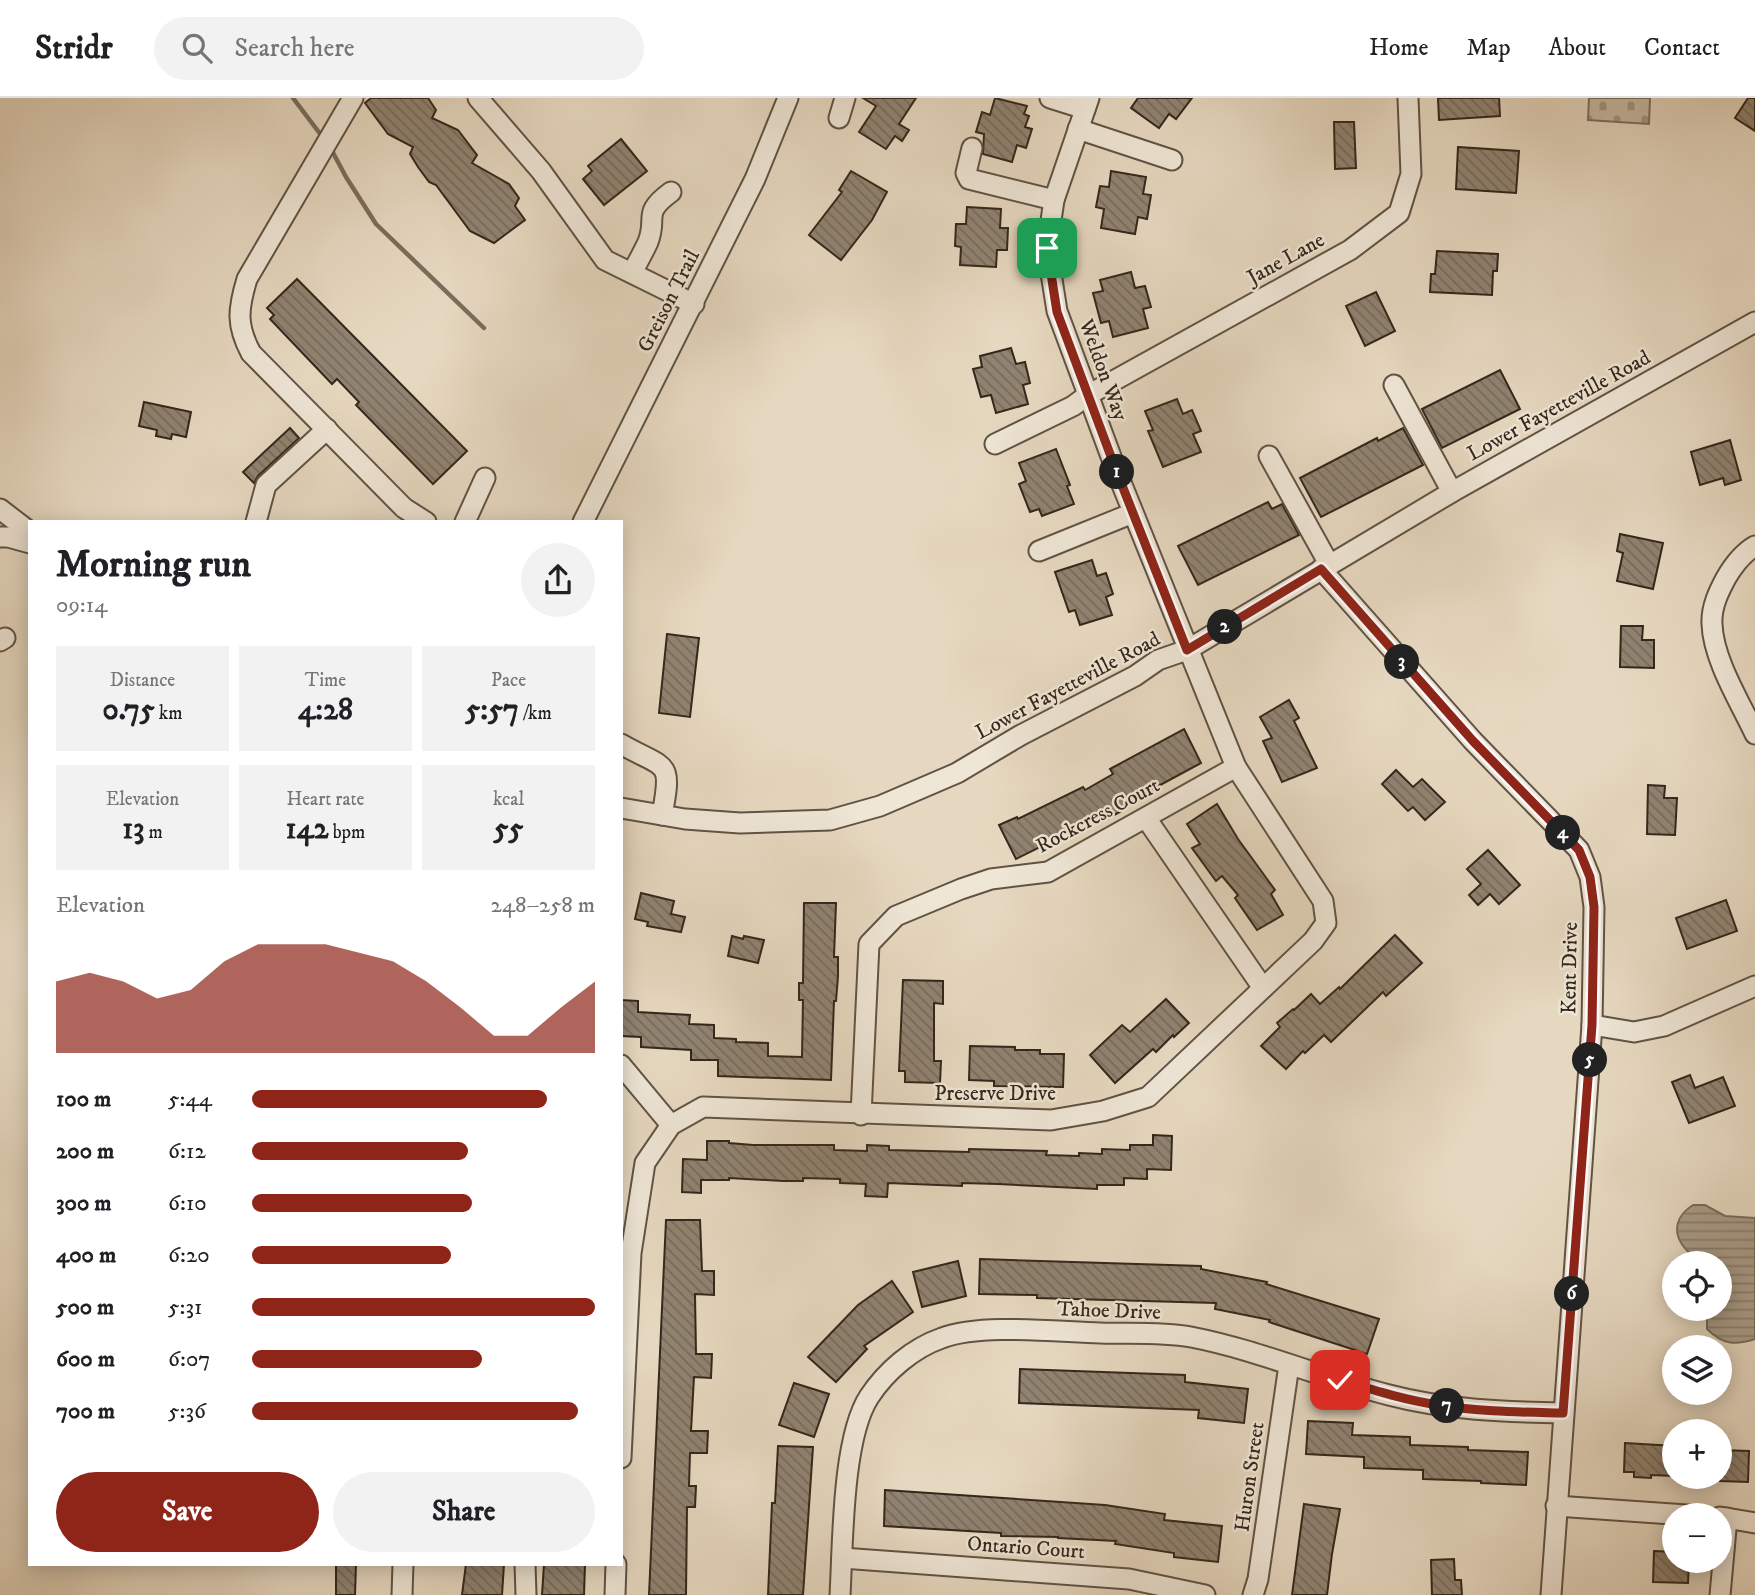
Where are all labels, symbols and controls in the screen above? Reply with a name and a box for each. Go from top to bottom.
search box [154,17,644,80]
text: Stridr [35,28,112,69]
icon: search [178,29,216,67]
text: Search here [234,32,355,65]
text: Home [1369,33,1428,63]
text: Map [1466,33,1511,63]
text: About [1549,33,1606,63]
text: Contact [1644,33,1720,63]
pin [1017,218,1077,278]
street label: Jane Lane [1241,227,1330,292]
icon: arrive [1028,229,1066,267]
street label: Greison Trail [632,245,706,357]
street label: Weldon Way [1072,315,1134,425]
street label: Lower Fayetteville Road [1463,345,1656,467]
pin: 1 [1100,454,1134,490]
text: 1 [1113,460,1120,483]
text: Morning run [56,541,251,589]
button: share [521,543,595,617]
text: 09:14 [56,591,108,620]
pin: 2 [1208,610,1242,644]
text: 2 [1220,615,1229,638]
street label: Lower Fayetteville Road [971,626,1165,746]
pin: 3 [1384,644,1420,680]
text: 3 [1398,650,1405,673]
text: Distance [110,669,175,692]
text: Time [305,669,346,692]
text: Pace [491,669,526,692]
text: 0.75 [103,692,155,729]
text: 4:28 [298,692,353,729]
text: 5:57 [465,692,519,729]
text: km [155,702,182,725]
text: /km [519,702,552,725]
street label: Rockcress Court [1032,772,1165,859]
text: Elevation [106,788,179,811]
text: Heart rate [287,788,364,811]
text: kcal [493,788,524,811]
text: 13 [122,811,144,848]
text: 142 [286,811,329,848]
text: 55 [494,811,523,848]
pin: 4 [1546,816,1580,850]
text: m [144,821,163,844]
text: bpm [329,821,365,844]
text: 4 [1557,821,1568,844]
text: Elevation [56,891,145,920]
text: 248–258 m [491,891,595,920]
street label: Kent Drive [1556,921,1584,1014]
pin: 5 [1572,1042,1608,1077]
text: 5 [1585,1048,1594,1071]
street label: Preserve Drive [934,1081,1056,1107]
text: 100 m [56,1085,111,1114]
text: 5:44 [168,1085,212,1114]
text: 200 m [56,1137,114,1166]
text: 6:12 [168,1137,206,1166]
text: 300 m [56,1189,112,1218]
text: 6:10 [168,1189,207,1218]
text: 400 m [56,1241,116,1270]
text: 6:20 [168,1241,210,1270]
map controls [1662,1251,1732,1573]
button: locate [1662,1251,1732,1321]
pin: 6 [1554,1276,1590,1312]
text: 6 [1567,1282,1576,1305]
text: 500 m [56,1293,114,1322]
text: 5:31 [168,1293,202,1322]
street label: Tahoe Drive [1057,1296,1162,1326]
button: layers [1662,1335,1732,1405]
text: 600 m [56,1345,115,1374]
text: 6:07 [168,1345,210,1374]
pin [1310,1350,1370,1410]
icon: check [1321,1361,1359,1399]
pin: 7 [1430,1388,1464,1424]
text: 7 [1441,1394,1452,1417]
text: 700 m [56,1397,115,1426]
text: 5:36 [168,1397,206,1426]
button: + [1662,1419,1732,1489]
street label: Huron Street [1229,1420,1271,1534]
button: Save [56,1472,319,1552]
button: Share [333,1472,595,1552]
button: − [1662,1503,1732,1573]
street label: Ontario Court [966,1531,1086,1565]

